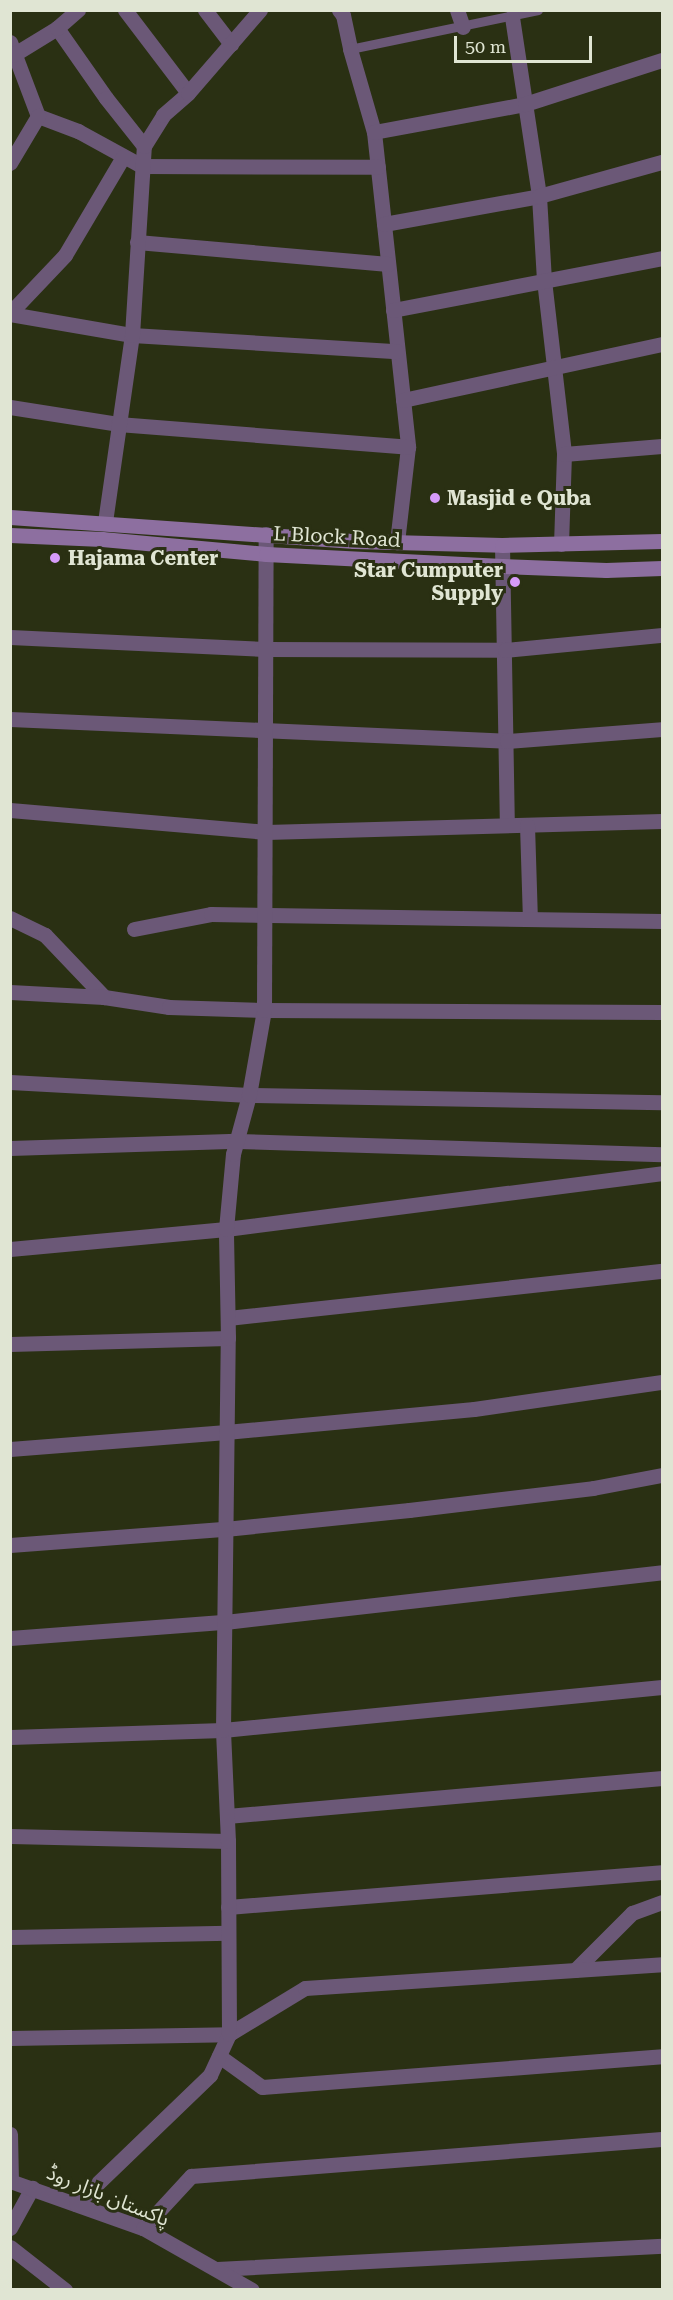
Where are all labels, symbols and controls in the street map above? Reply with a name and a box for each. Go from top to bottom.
scale bar [457,24,595,62]
text: 50 m [465,36,506,57]
place label: Masjid e Quba [447,486,591,510]
marker: Masjid e Quba [428,491,442,505]
street label: L Block Road [273,522,401,552]
place label: Hajama Center [68,546,218,570]
marker: Hajama Center [46,549,64,567]
place label: Star Cumputer Supply [354,558,503,605]
marker: Star Cumputer Supply [508,575,522,589]
street label: پاکستان بازار روڈ [43,2161,173,2231]

